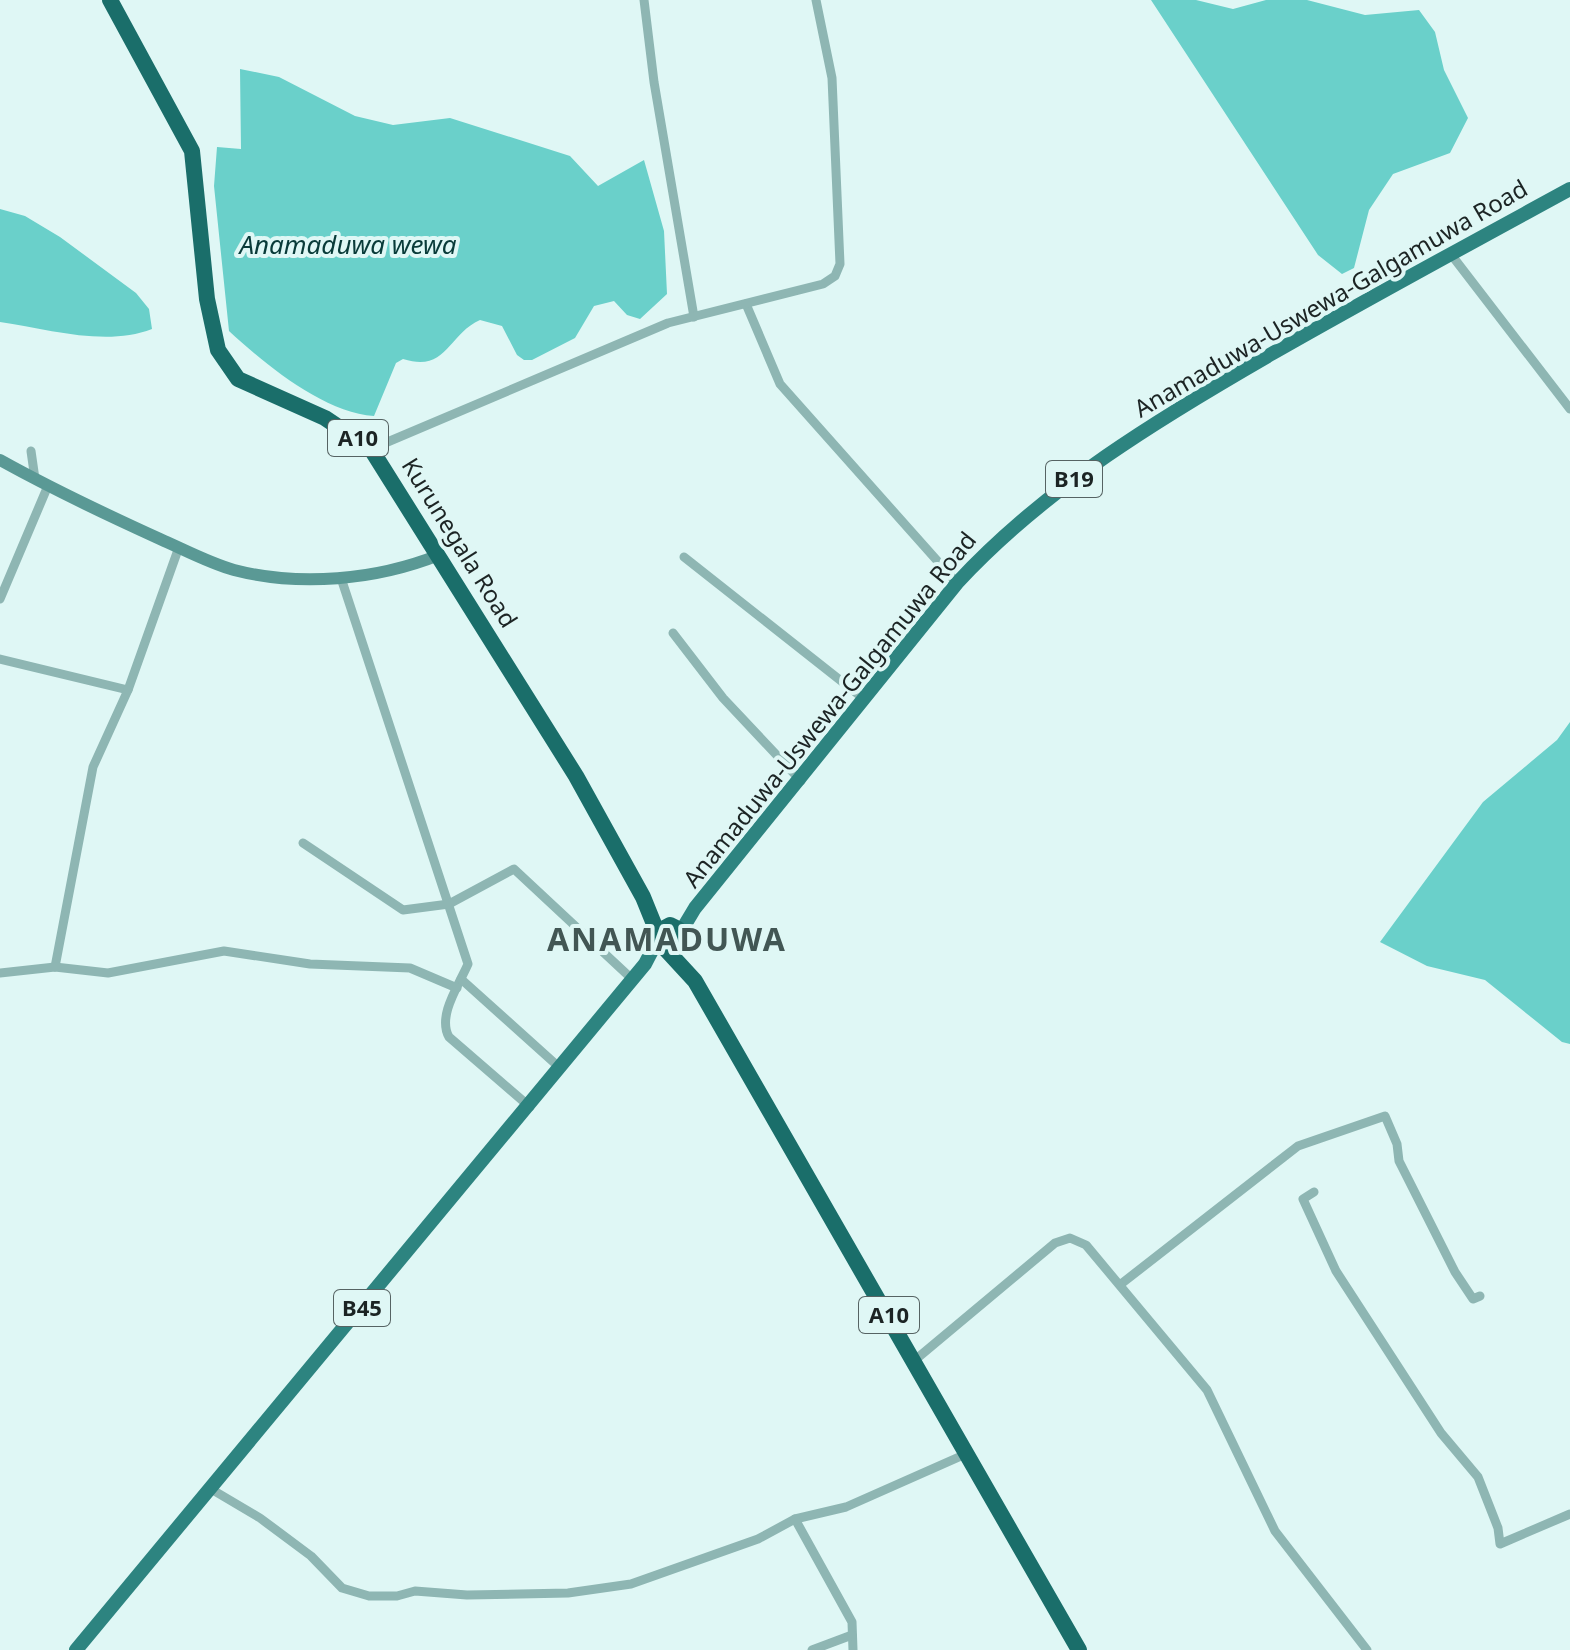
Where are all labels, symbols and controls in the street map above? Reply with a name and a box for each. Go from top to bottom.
street label: Anamaduwa-Uswewa-Galgamuwa Road [1128,171,1533,424]
water label: Anamaduwa wewa [237,226,457,262]
road number: A10 [328,420,388,456]
street label: Kurunegala Road [395,451,526,633]
road number: B19 [1046,461,1102,497]
street label: Anamaduwa-Uswewa-Galgamuwa Road [675,524,983,894]
district label: ANAMADUWA [547,917,787,960]
road number: B45 [334,1290,390,1326]
road number: A10 [859,1297,919,1333]

